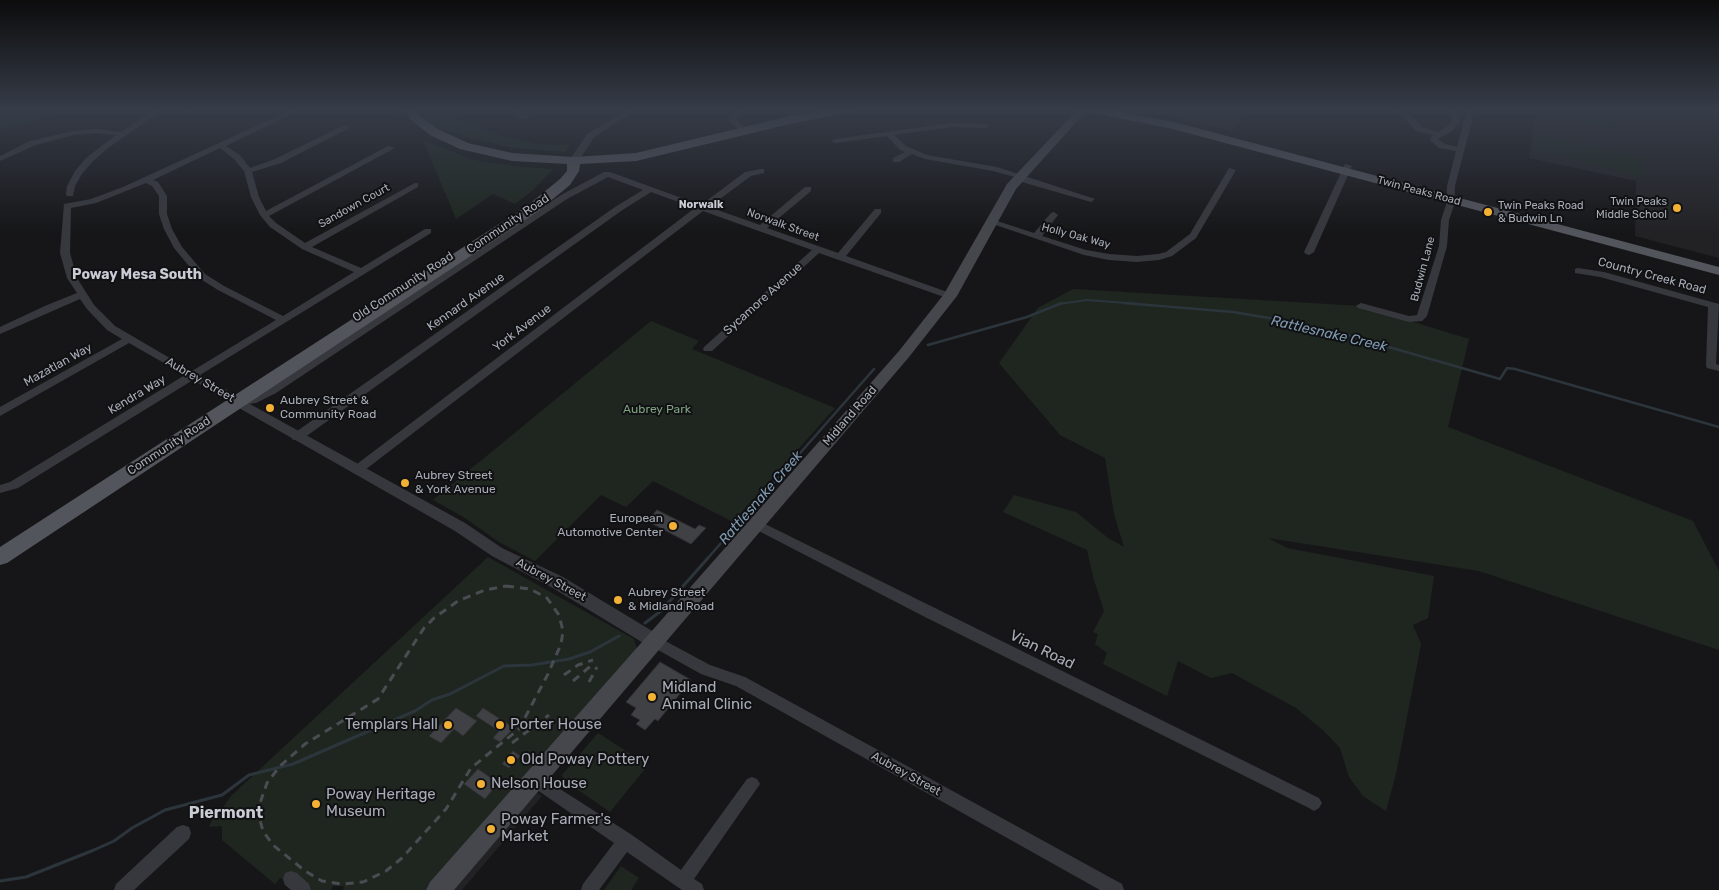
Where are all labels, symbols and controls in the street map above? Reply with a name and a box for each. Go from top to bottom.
street label: Twin Peaks Road [1376,174,1462,208]
street label: Sandown Court [316,181,392,231]
street label: Community Road [464,191,552,257]
place label: Twin Peaks Middle School [1596,195,1667,221]
district label: Norwalk [679,198,723,212]
place label: Twin Peaks Road & Budwin Ln [1498,199,1584,225]
marker: Twin Peaks Middle School [1671,202,1683,214]
street label: Norwalk Street [745,206,821,244]
marker: Twin Peaks Road & Budwin Ln [1482,206,1494,218]
street label: Holly Oak Way [1040,220,1112,252]
street label: Budwin Lane [1408,235,1438,303]
street label: Old Community Road [350,249,456,325]
street label: Country Creek Road [1596,255,1708,297]
street label: Sycamore Avenue [721,260,805,338]
district label: Poway Mesa South [72,267,202,283]
street label: Kennard Avenue [424,270,508,334]
street label: York Avenue [490,301,554,355]
water label: Rattlesnake Creek [1269,312,1389,356]
street label: Mazatlan Way [21,340,95,390]
street label: Aubrey Street [163,354,237,406]
street label: Kendra Way [106,372,168,418]
street label: Midland Road [820,383,880,449]
place label: Aubrey Street & Community Road [280,394,376,422]
marker: Aubrey Street & Community Road [264,402,276,414]
park label: Aubrey Park [623,403,691,417]
street label: Community Road [125,414,213,478]
water label: Rattlesnake Creek [716,448,806,548]
place label: Aubrey Street & York Avenue [415,469,496,497]
marker: Aubrey Street & York Avenue [399,477,411,489]
place label: European Automotive Center [557,512,663,540]
marker: European Automotive Center [667,520,679,532]
street label: Aubrey Street [513,555,589,605]
place label: Aubrey Street & Midland Road [628,586,714,614]
marker: Aubrey Street & Midland Road [612,594,624,606]
street label: Vian Road [1007,627,1077,673]
place label: Midland Animal Clinic [662,679,752,714]
marker: Midland Animal Clinic [646,691,658,703]
place label: Templars Hall [345,716,438,734]
place label: Porter House [510,716,602,734]
marker: Templars Hall [442,719,454,731]
marker: Porter House [494,719,506,731]
street label: Aubrey Street [869,749,943,799]
place label: Old Poway Pottery [521,751,649,769]
marker: Old Poway Pottery [505,754,517,766]
place label: Nelson House [491,775,587,793]
marker: Nelson House [475,778,487,790]
place label: Poway Heritage Museum [326,786,436,821]
marker: Poway Heritage Museum [310,798,322,810]
district label: Piermont [189,803,263,823]
place label: Poway Farmer's Market [501,811,611,846]
marker: Poway Farmer's Market [485,823,497,835]

